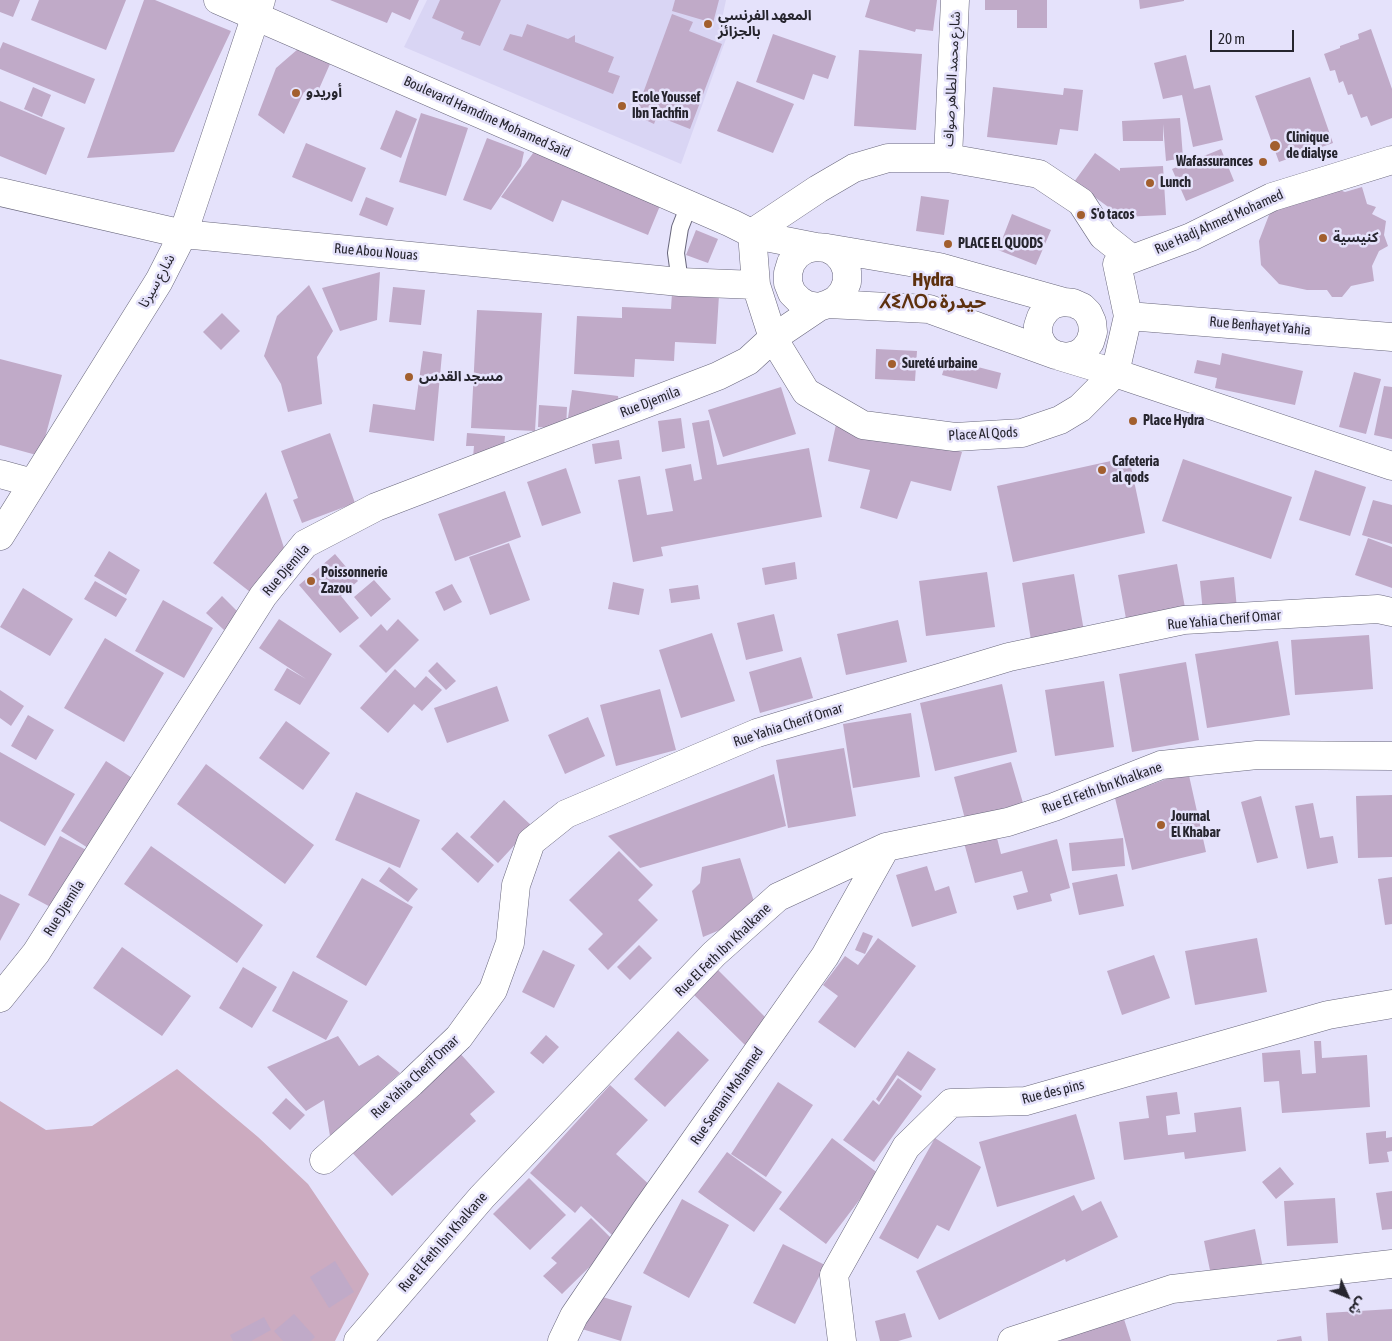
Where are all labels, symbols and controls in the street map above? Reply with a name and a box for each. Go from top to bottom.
place label: المعهد الفرنسي بالجزائر [718,8,812,40]
street label: شارع محمد الطاهر صواف [940,11,964,147]
marker: المعهد الفرنسي بالجزائر [702,18,714,30]
scale bar [1212,20,1296,52]
text: 20 m [1218,30,1245,47]
street label: Boulevard Hamdine Mohamed Saïd [401,73,573,161]
place label: أوريدو [306,85,342,101]
marker: أوريدو [290,87,302,99]
place label: Ecole Youssef Ibn Tachfin [632,90,700,122]
marker: Ecole Youssef Ibn Tachfin [616,100,628,112]
place label: Clinique de dialyse [1286,130,1338,162]
marker: Clinique de dialyse [1268,139,1282,153]
place label: Wafassurances [1176,154,1253,170]
marker: Wafassurances [1257,156,1269,168]
place label: Lunch [1160,175,1191,191]
marker: Lunch [1144,177,1156,189]
street label: Rue Hadj Ahmed Mohamed [1152,186,1286,258]
place label: S'o tacos [1091,207,1134,223]
marker: S'o tacos [1075,209,1087,221]
place label: كنيسية [1333,230,1378,246]
marker: كنيسية [1317,232,1329,244]
place label: PLACE EL QUODS [958,236,1043,252]
marker: PLACE EL QUODS [942,238,954,250]
street label: Rue Abou Nouas [334,240,418,264]
street label: شارع سيرتا [135,251,179,311]
district label: Hydra ⵃⵉⴷⵔⴰ حيدرة [880,269,986,313]
street label: Rue Benhayet Yahia [1209,313,1311,339]
place label: Sureté urbaine [902,356,978,372]
marker: Sureté urbaine [886,358,898,370]
place label: مسجد القدس [419,369,503,385]
marker: مسجد القدس [403,371,415,383]
street label: Rue Djemila [618,383,682,421]
place label: Place Hydra [1143,413,1204,429]
marker: Place Hydra [1127,415,1139,427]
street label: Place Al Qods [948,424,1018,444]
place label: Cafeteria al qods [1112,454,1159,487]
marker: Cafeteria al qods [1096,464,1108,476]
street label: Rue Djemila [259,541,313,599]
place label: Poissonnerie Zazou [321,565,388,598]
marker: Poissonnerie Zazou [305,575,317,587]
street label: Rue Yahia Cherif Omar [1167,607,1281,633]
street label: Rue Yahia Cherif Omar [731,699,845,751]
street label: Rue El Feth Ibn Khalkane [1040,758,1164,818]
place label: Journal El Khabar [1171,809,1220,842]
marker: Journal El Khabar [1155,819,1167,831]
street label: Rue Djemila [40,877,88,939]
street label: Rue El Feth Ibn Khalkane [672,900,774,1000]
street label: Rue Yahia Cherif Omar [368,1032,462,1122]
street label: Rue Semani Mohamed [687,1044,767,1148]
street label: Rue des pins [1020,1076,1086,1108]
street label: Rue El Feth Ibn Khalkane [395,1189,491,1295]
north arrow [1322,1271,1372,1321]
text: ش [1345,1294,1370,1319]

